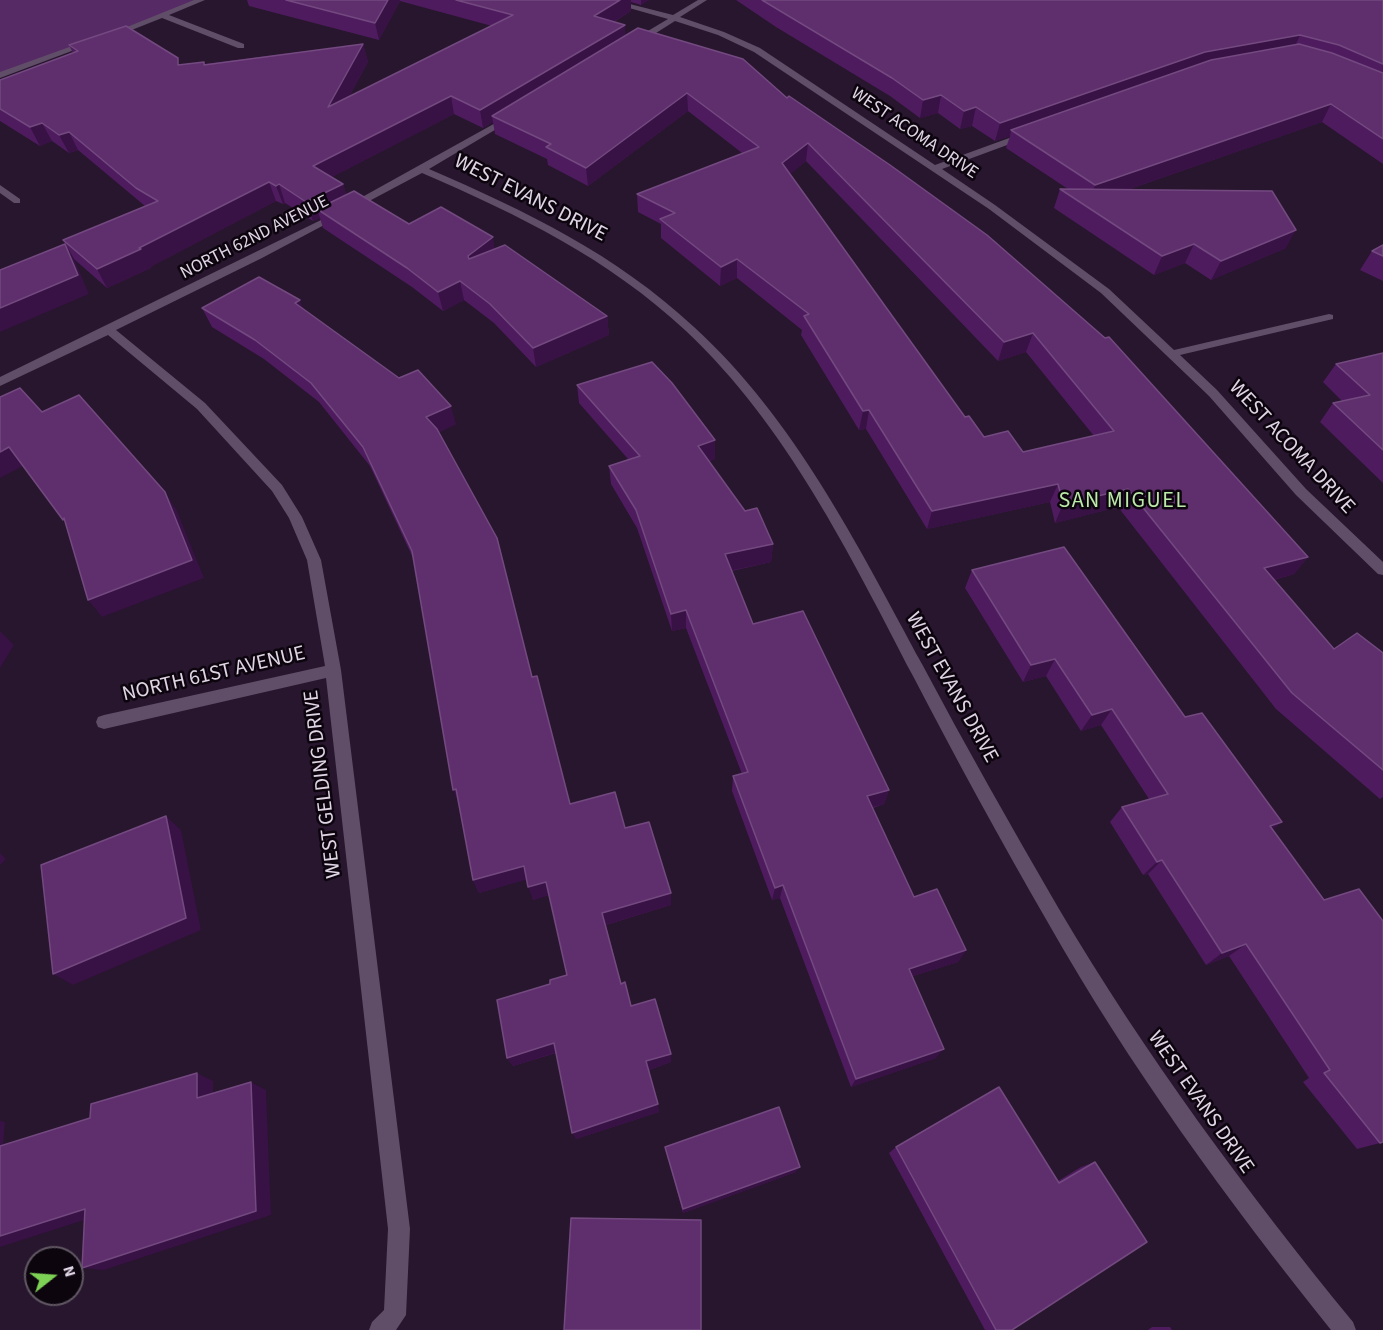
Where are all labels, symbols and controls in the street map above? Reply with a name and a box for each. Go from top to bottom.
street label: WEST ACOMA DRIVE [846,83,982,185]
street label: WEST EVANS DRIVE [449,150,611,248]
street label: NORTH 62ND AVENUE [177,191,333,285]
street label: WEST ACOMA DRIVE [1223,376,1359,520]
district label: SAN MIGUEL [1058,489,1188,515]
street label: WEST EVANS DRIVE [899,608,1003,768]
street label: NORTH 61ST AVENUE [120,642,308,708]
street label: WEST GELDING DRIVE [300,688,348,880]
street label: WEST EVANS DRIVE [1141,1027,1259,1179]
north arrow [24,1246,84,1306]
text: N [57,1263,81,1280]

